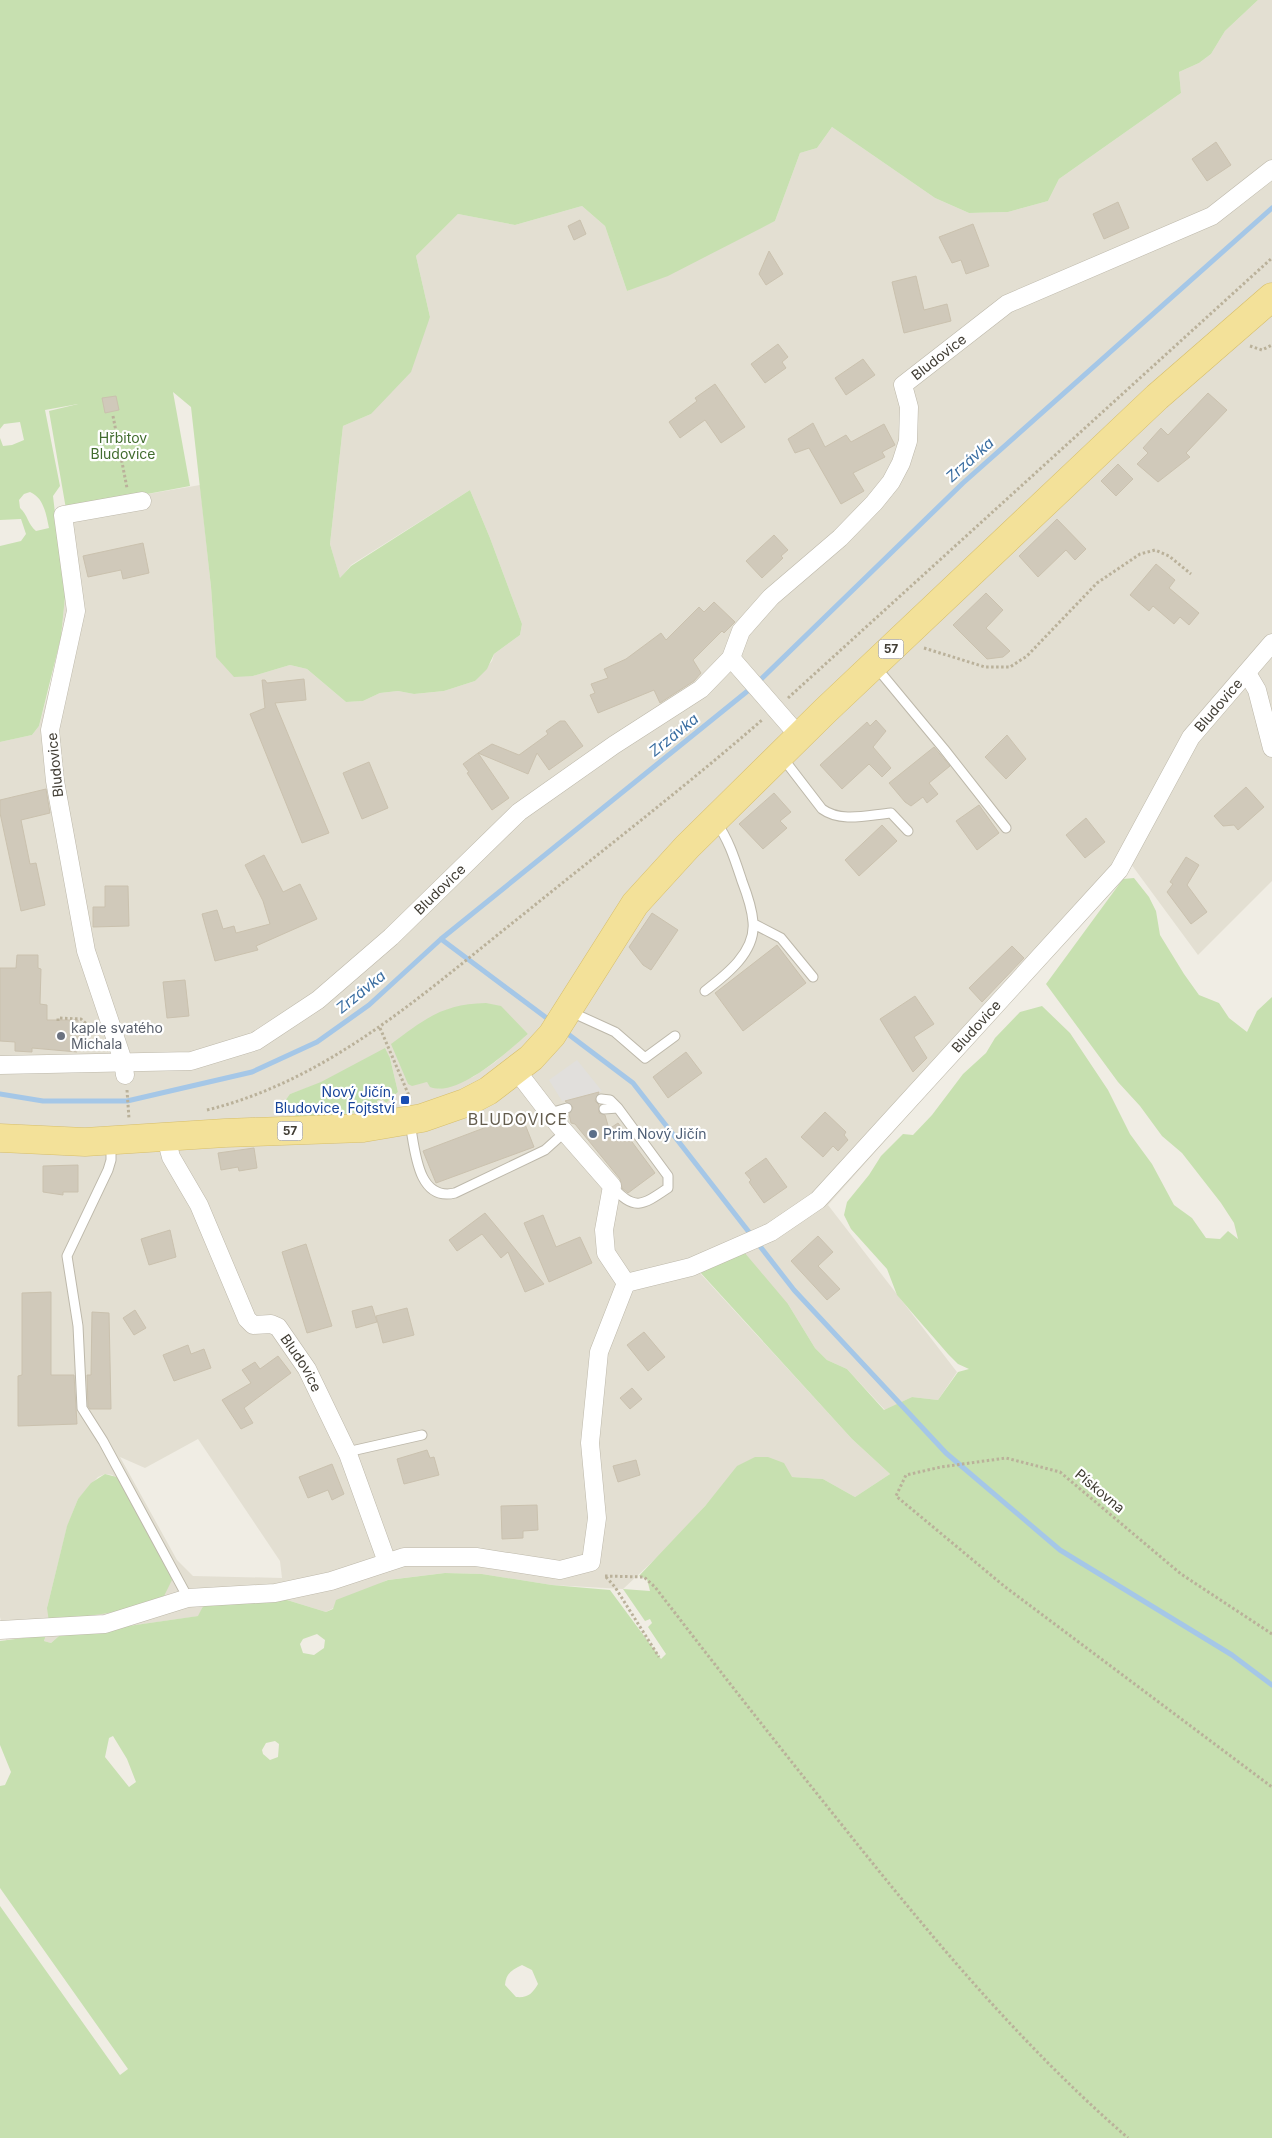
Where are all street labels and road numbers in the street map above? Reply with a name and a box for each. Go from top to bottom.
street label: Bludovice [908,330,969,383]
road number: 57 [878,640,904,659]
street label: Bludovice [1190,675,1246,735]
street label: Bludovice [43,732,66,798]
street label: Bludovice [410,860,469,918]
street label: Bludovice [948,996,1004,1056]
road number: 57 [278,1122,302,1140]
street label: Bludovice [277,1331,326,1394]
street label: Pískovna [1072,1465,1128,1516]

